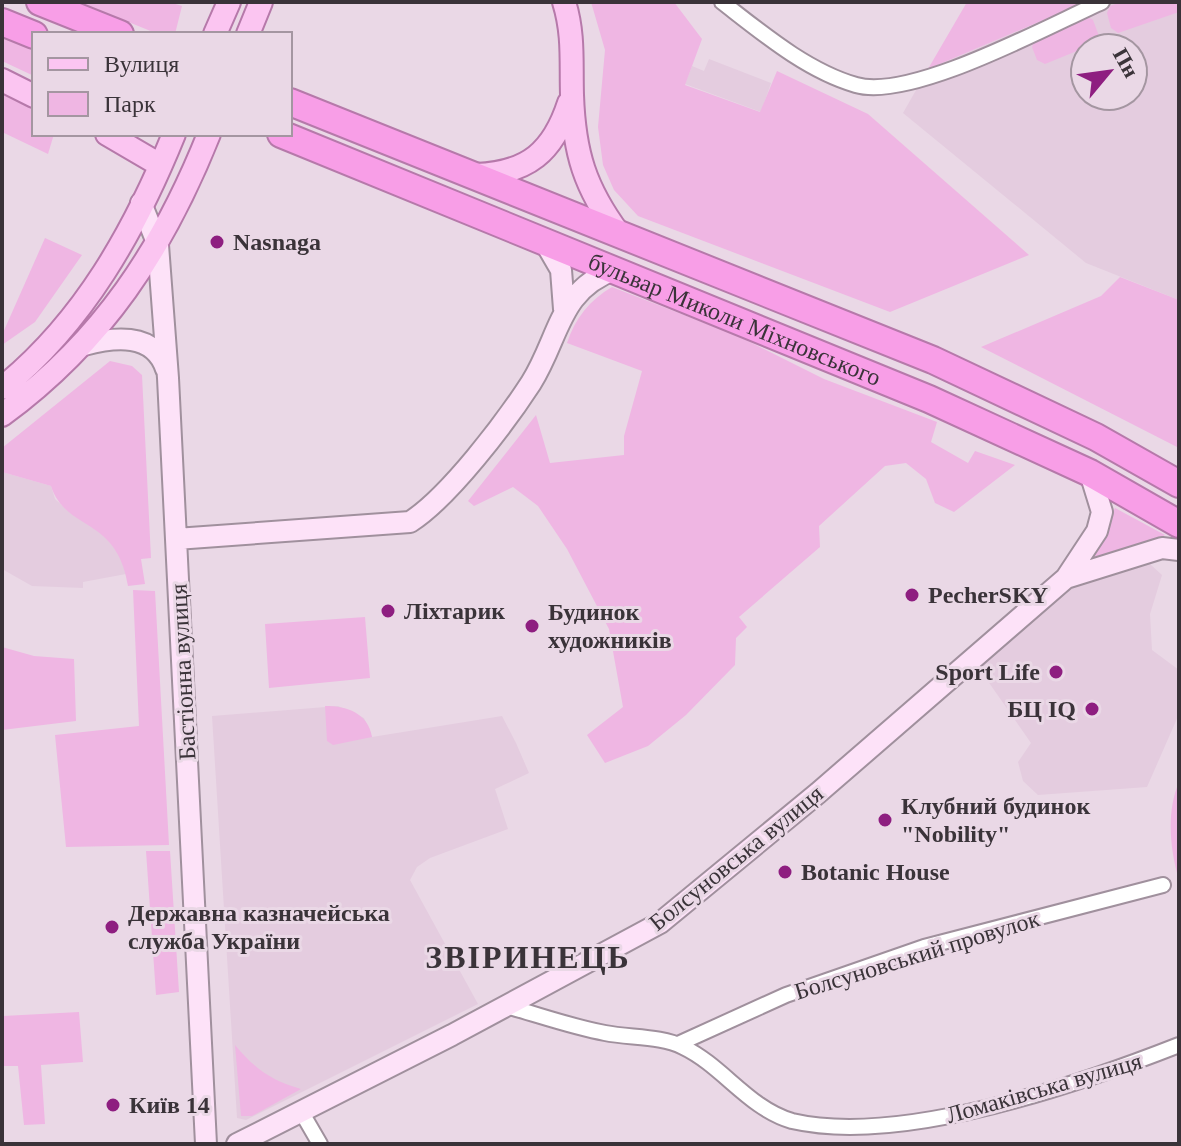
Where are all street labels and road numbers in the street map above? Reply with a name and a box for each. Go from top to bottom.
street label: бульвар Миколи Міхновського [585,248,884,391]
street label: Бастіонна вулиця [165,583,201,761]
street label: Болсуновська вулиця [644,780,828,936]
street label: Болсуновський провулок [791,905,1043,1005]
street label: Ломаківська вулиця [943,1048,1145,1128]

